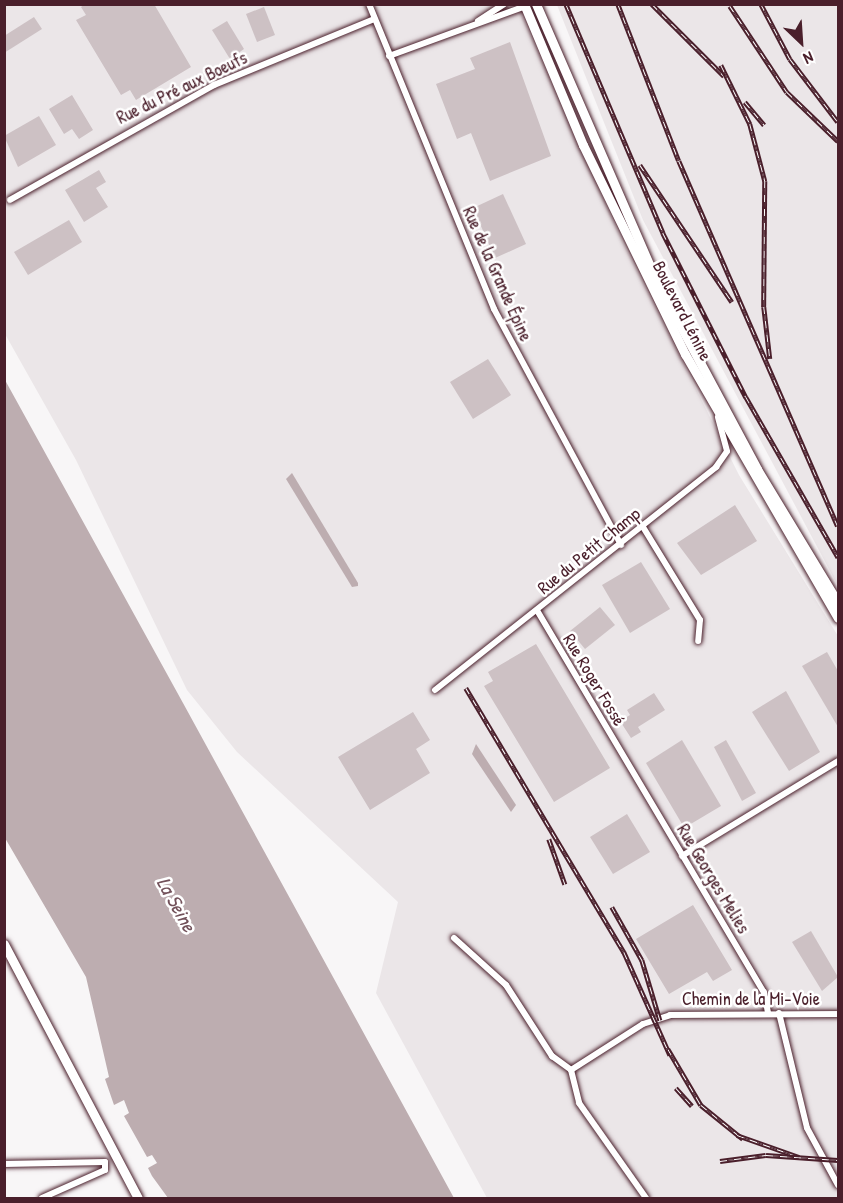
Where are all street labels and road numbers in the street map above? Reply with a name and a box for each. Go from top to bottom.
street label: Rue du Pré aux Boeufs [113,47,251,129]
street label: Rue de la Grande Épine [458,203,536,345]
street label: Boulevard Lénine [648,257,716,365]
street label: Rue du Petit Champ [533,503,645,599]
street label: Rue Roger Fossé [558,630,630,730]
street label: Rue Georges Melies [672,820,754,938]
street label: Chemin de la Mi-Voie [682,988,820,1010]

